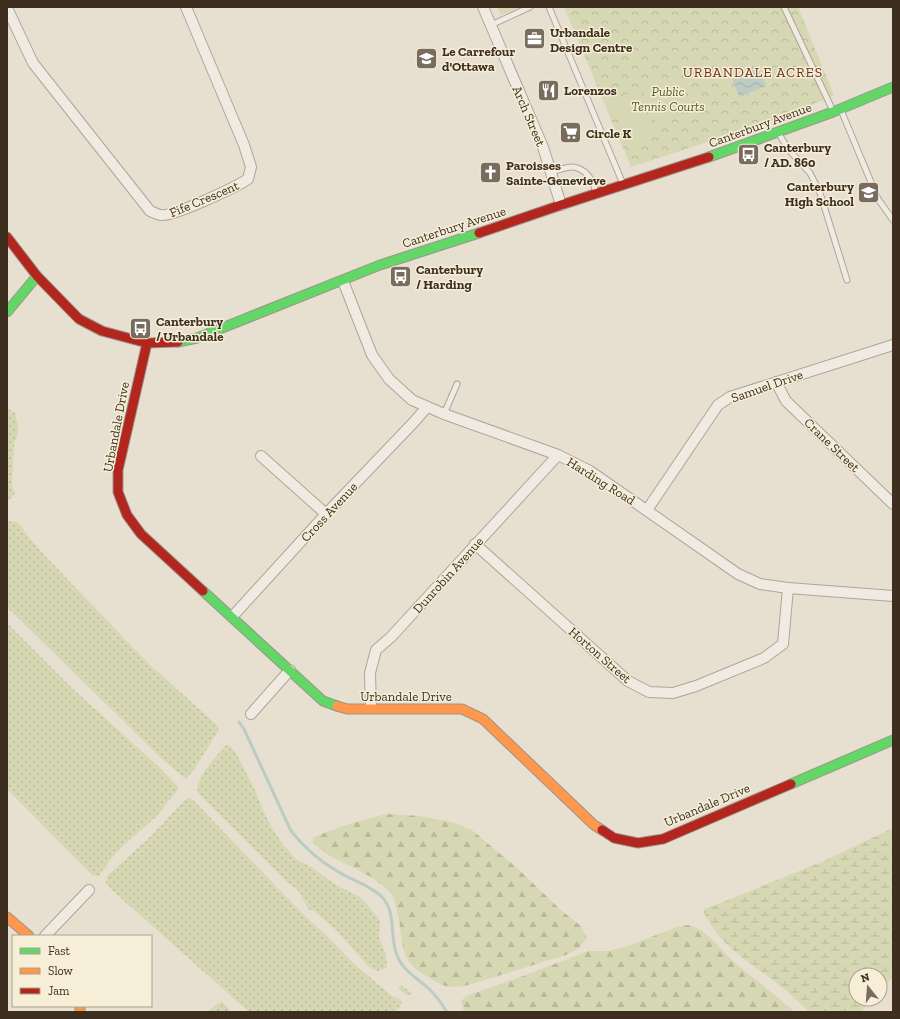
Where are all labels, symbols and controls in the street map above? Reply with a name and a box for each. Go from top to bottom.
place label: Urbandale Design Centre [550,25,633,55]
office icon: Urbandale Design Centre [521,26,547,52]
place label: Le Carrefour d'Ottawa [442,44,515,74]
school or university icon: Le Carrefour d'Ottawa [414,45,440,71]
district label: URBANDALE ACRES [683,64,823,81]
restaurant icon: Lorenzos [536,77,562,103]
street label: Arch Street [510,83,549,149]
place label: Lorenzos [564,83,617,98]
park label: Public Tennis Courts [631,84,705,114]
street label: Canterbury Avenue [707,99,813,151]
supermarket icon: Circle K [558,120,584,146]
place label: Circle K [586,126,632,141]
place label: Canterbury / AD. 860 [764,140,831,170]
bus stop icon: Canterbury / AD. 860 [735,141,761,167]
place label: Paroisses Sainte-Genevieve [506,158,606,188]
church icon: Paroisses Sainte-Genevieve [477,159,503,185]
street label: Fife Crescent [167,178,241,220]
place label: Canterbury High School [785,179,854,209]
school or university icon: Canterbury High School [856,180,882,206]
street label: Canterbury Avenue [400,203,508,251]
place label: Canterbury / Harding [416,262,483,292]
bus stop icon: Canterbury / Harding [387,263,413,289]
place label: Canterbury / Urbandale [156,314,224,344]
bus stop icon: Canterbury / Urbandale [128,315,154,341]
street label: Samuel Drive [729,367,805,405]
street label: Urbandale Drive [100,381,132,473]
street label: Crane Street [801,415,863,475]
street label: Harding Road [564,454,638,508]
street label: Cross Avenue [298,479,360,545]
street label: Dunrobin Avenue [410,534,486,616]
street label: Horton Street [566,624,634,686]
street label: Urbandale Drive [360,689,452,704]
street label: Urbandale Drive [662,780,752,830]
legend [12,935,152,1007]
text: Fast [48,944,71,958]
text: Slow [48,964,74,978]
north arrow [848,967,888,1007]
text: N [859,970,872,985]
text: Jam [48,984,70,998]

